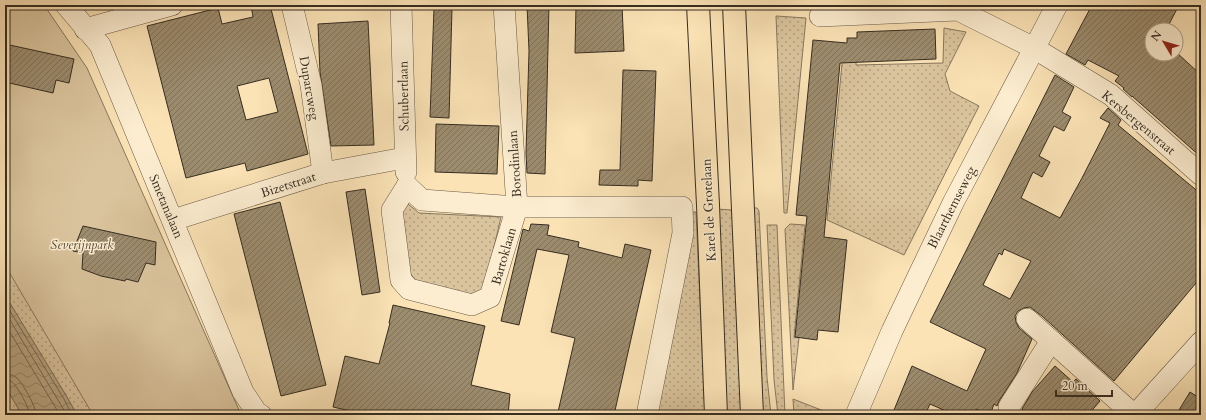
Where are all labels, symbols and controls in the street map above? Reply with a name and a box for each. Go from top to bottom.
north arrow [1144,22,1184,62]
text: N [1148,27,1166,45]
street label: Duparcweg [295,55,324,122]
street label: Schubertlaan [394,60,414,131]
street label: Kersbergenstraat [1098,86,1179,159]
street label: Borodinlaan [504,129,526,198]
street label: Karel de Grotelaan [697,157,721,262]
street label: Blaarthemseweg [923,163,981,252]
street label: Bizetstraat [258,168,318,202]
street label: Smetanalaan [144,172,188,242]
street label: Bartoklaan [487,225,521,287]
park label: Severijnpark [50,236,114,254]
scale bar [1056,372,1112,398]
text: 20 m [1062,378,1089,394]

